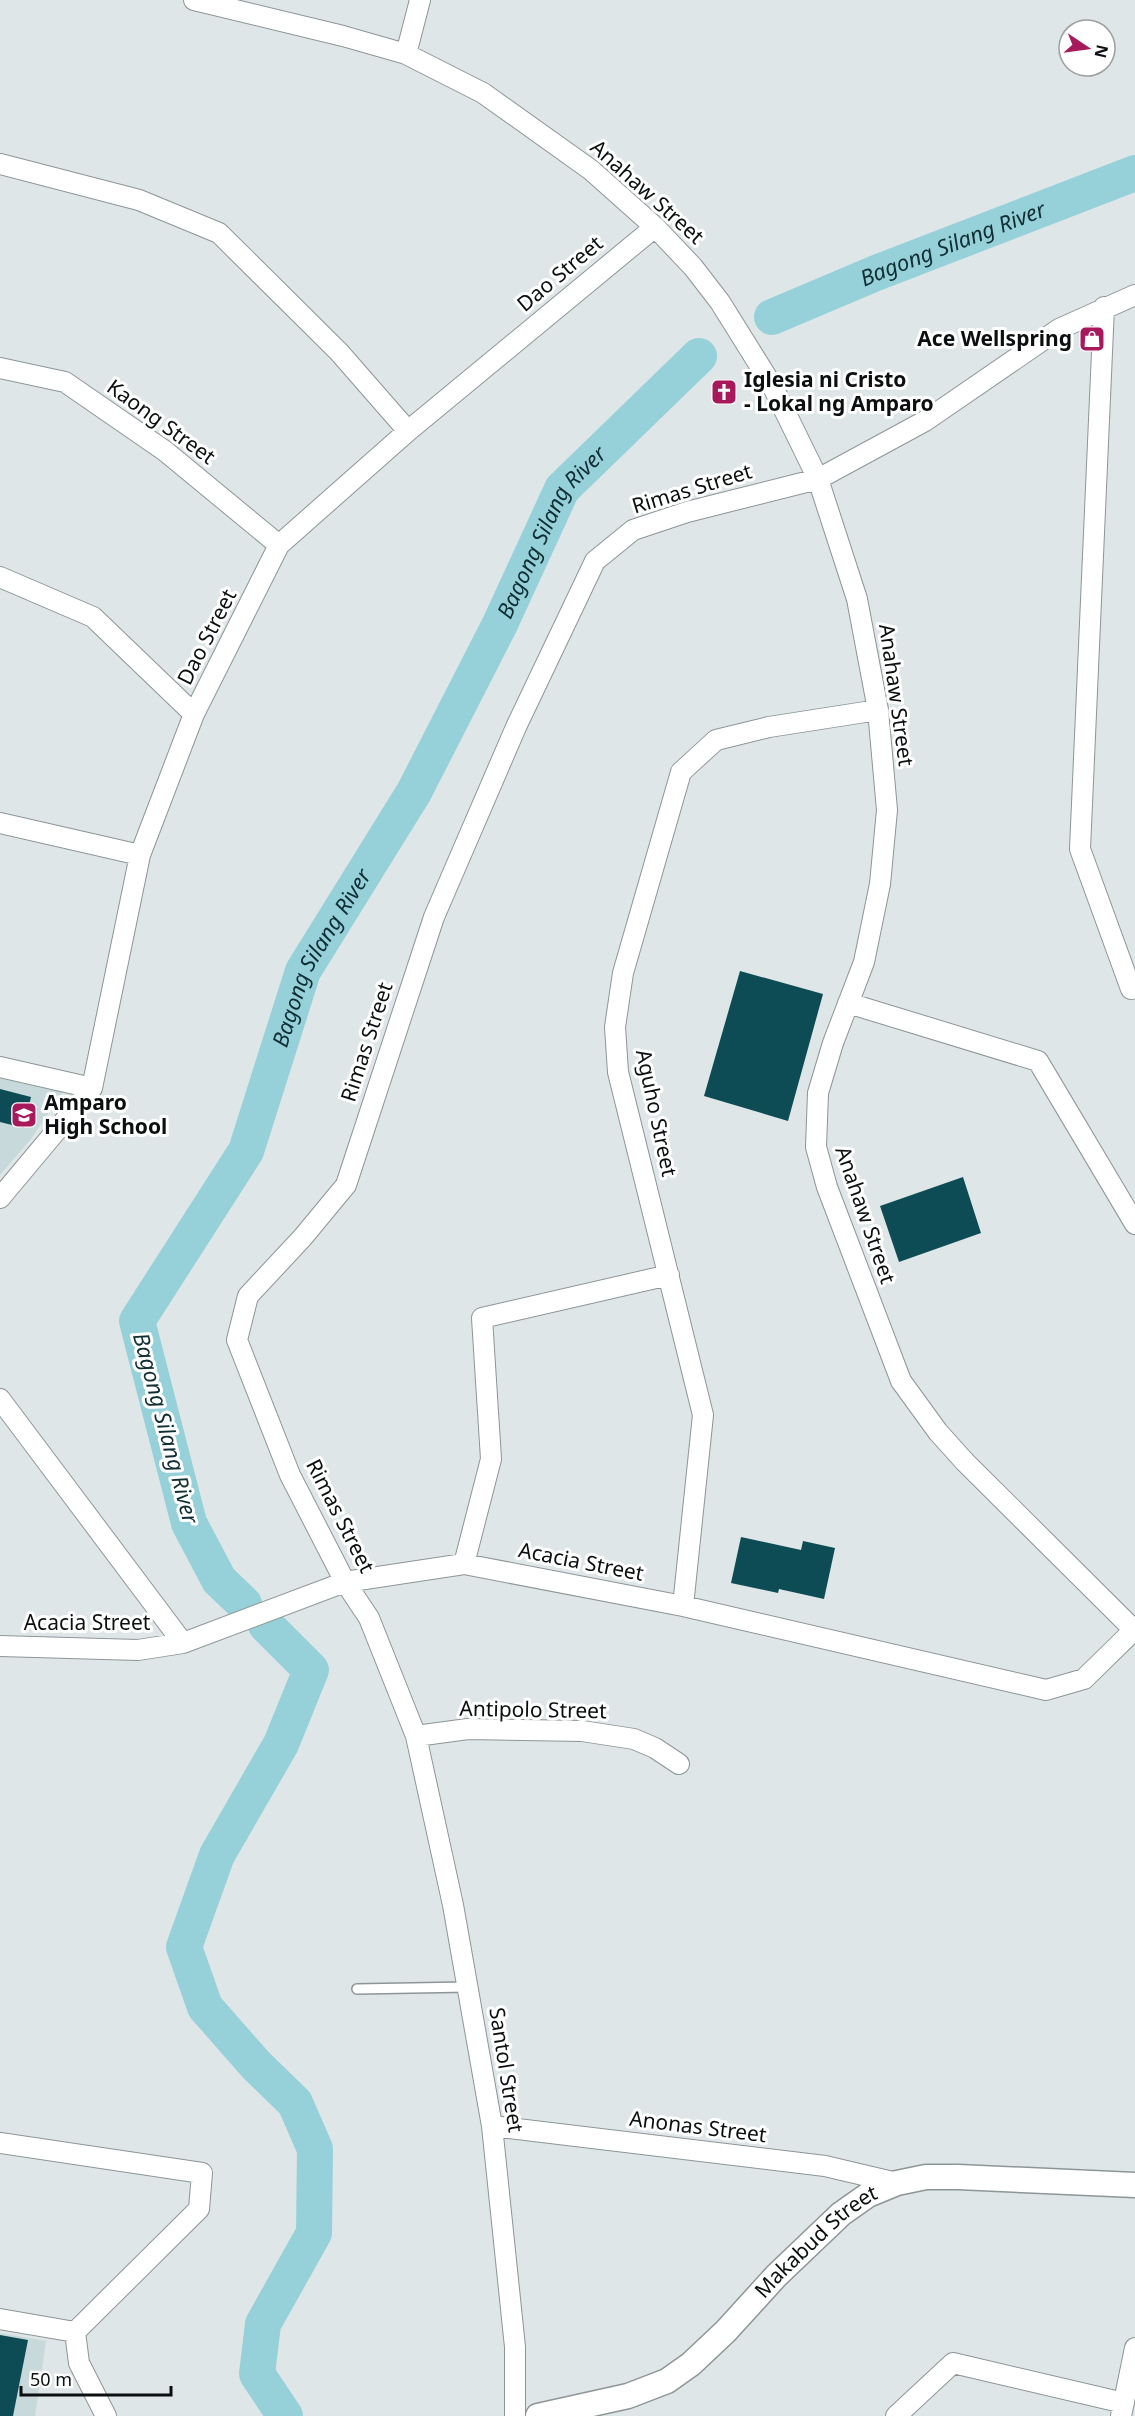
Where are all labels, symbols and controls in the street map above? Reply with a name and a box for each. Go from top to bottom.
north arrow [1057,18,1117,78]
text: N [1089,43,1114,60]
street label: Anahaw Street [585,133,711,250]
water label: Bagong Silang River [855,193,1050,292]
street label: Dao Street [511,229,608,317]
place label: Ace Wellspring [917,324,1072,352]
shop icon: Ace Wellspring [1077,324,1107,354]
place label: Iglesia ni Cristo - Lokal ng Amparo [744,365,934,417]
street label: Kaong Street [102,372,222,470]
church icon: Iglesia ni Cristo - Lokal ng Amparo [709,377,739,407]
water label: Bagong Silang River [489,438,613,623]
street label: Rimas Street [628,456,756,520]
street label: Dao Street [170,584,242,689]
street label: Anahaw Street [873,622,921,768]
water label: Bagong Silang River [264,861,378,1050]
street label: Rimas Street [334,978,399,1105]
street label: Aguho Street [630,1047,684,1179]
place label: Amparo High School [44,1088,167,1140]
school or university icon: Amparo High School [9,1100,39,1130]
street label: Anahaw Street [829,1142,903,1287]
water label: Bagong Silang River [127,1329,207,1528]
street label: Rimas Street [300,1454,382,1578]
street label: Acacia Street [516,1535,646,1587]
street label: Acacia Street [24,1608,151,1636]
street label: Antipolo Street [459,1694,607,1724]
street label: Santol Street [483,2005,531,2135]
street label: Anonas Street [628,2104,769,2148]
street label: Makabud Street [748,2178,881,2303]
scale bar [21,2359,171,2397]
text: 50 m [30,2367,72,2391]

